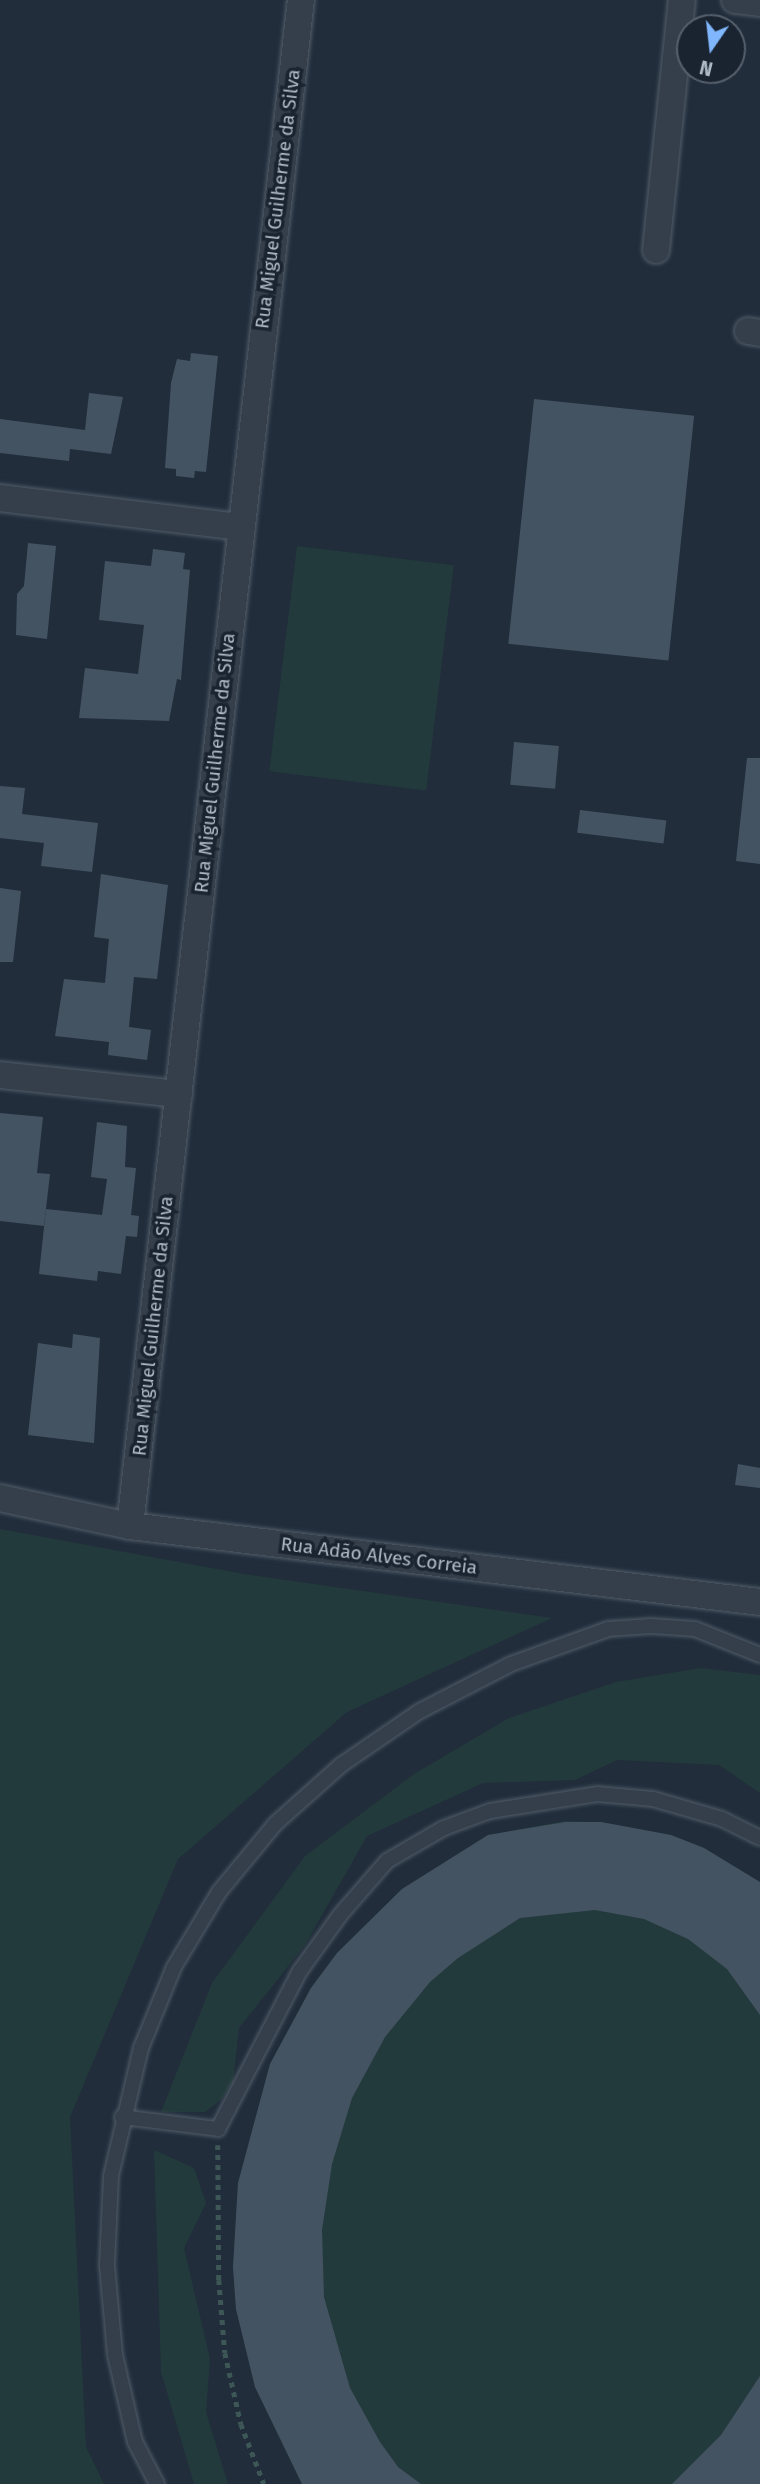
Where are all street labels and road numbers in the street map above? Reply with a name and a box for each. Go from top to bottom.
street label: Rua Miguel Guilherme da Silva [251,68,305,330]
street label: Rua Miguel Guilherme da Silva [190,632,240,894]
street label: Rua Miguel Guilherme da Silva [128,1195,178,1457]
street label: Rua Adão Alves Correia [279,1533,479,1579]

